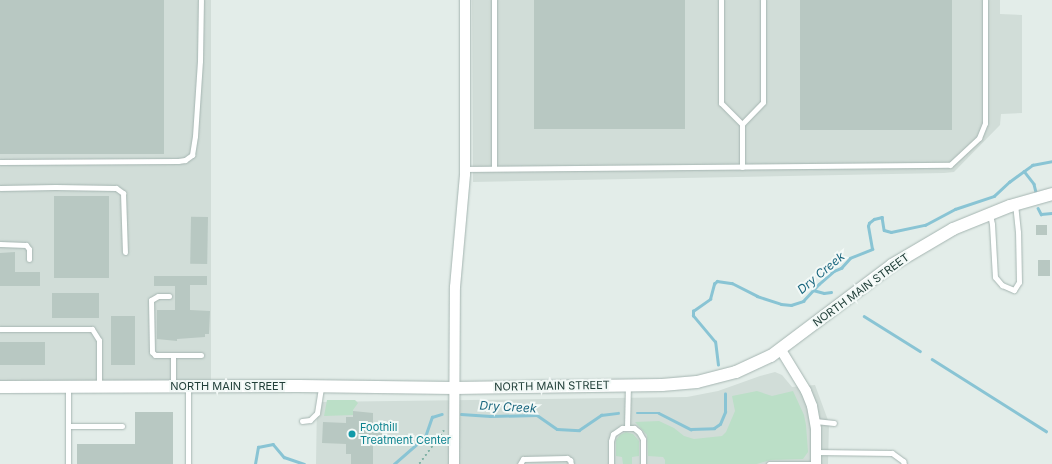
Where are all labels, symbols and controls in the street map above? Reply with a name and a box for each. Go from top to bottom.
water label: Dry Creek [795,249,847,297]
street label: NORTH MAIN STREET [810,251,912,329]
street label: NORTH MAIN STREET [494,378,610,394]
street label: NORTH MAIN STREET [170,379,286,393]
water label: Dry Creek [479,398,537,416]
place label: Foothill Treatment Center [360,421,451,447]
marker: Foothill Treatment Center [347,429,357,439]

